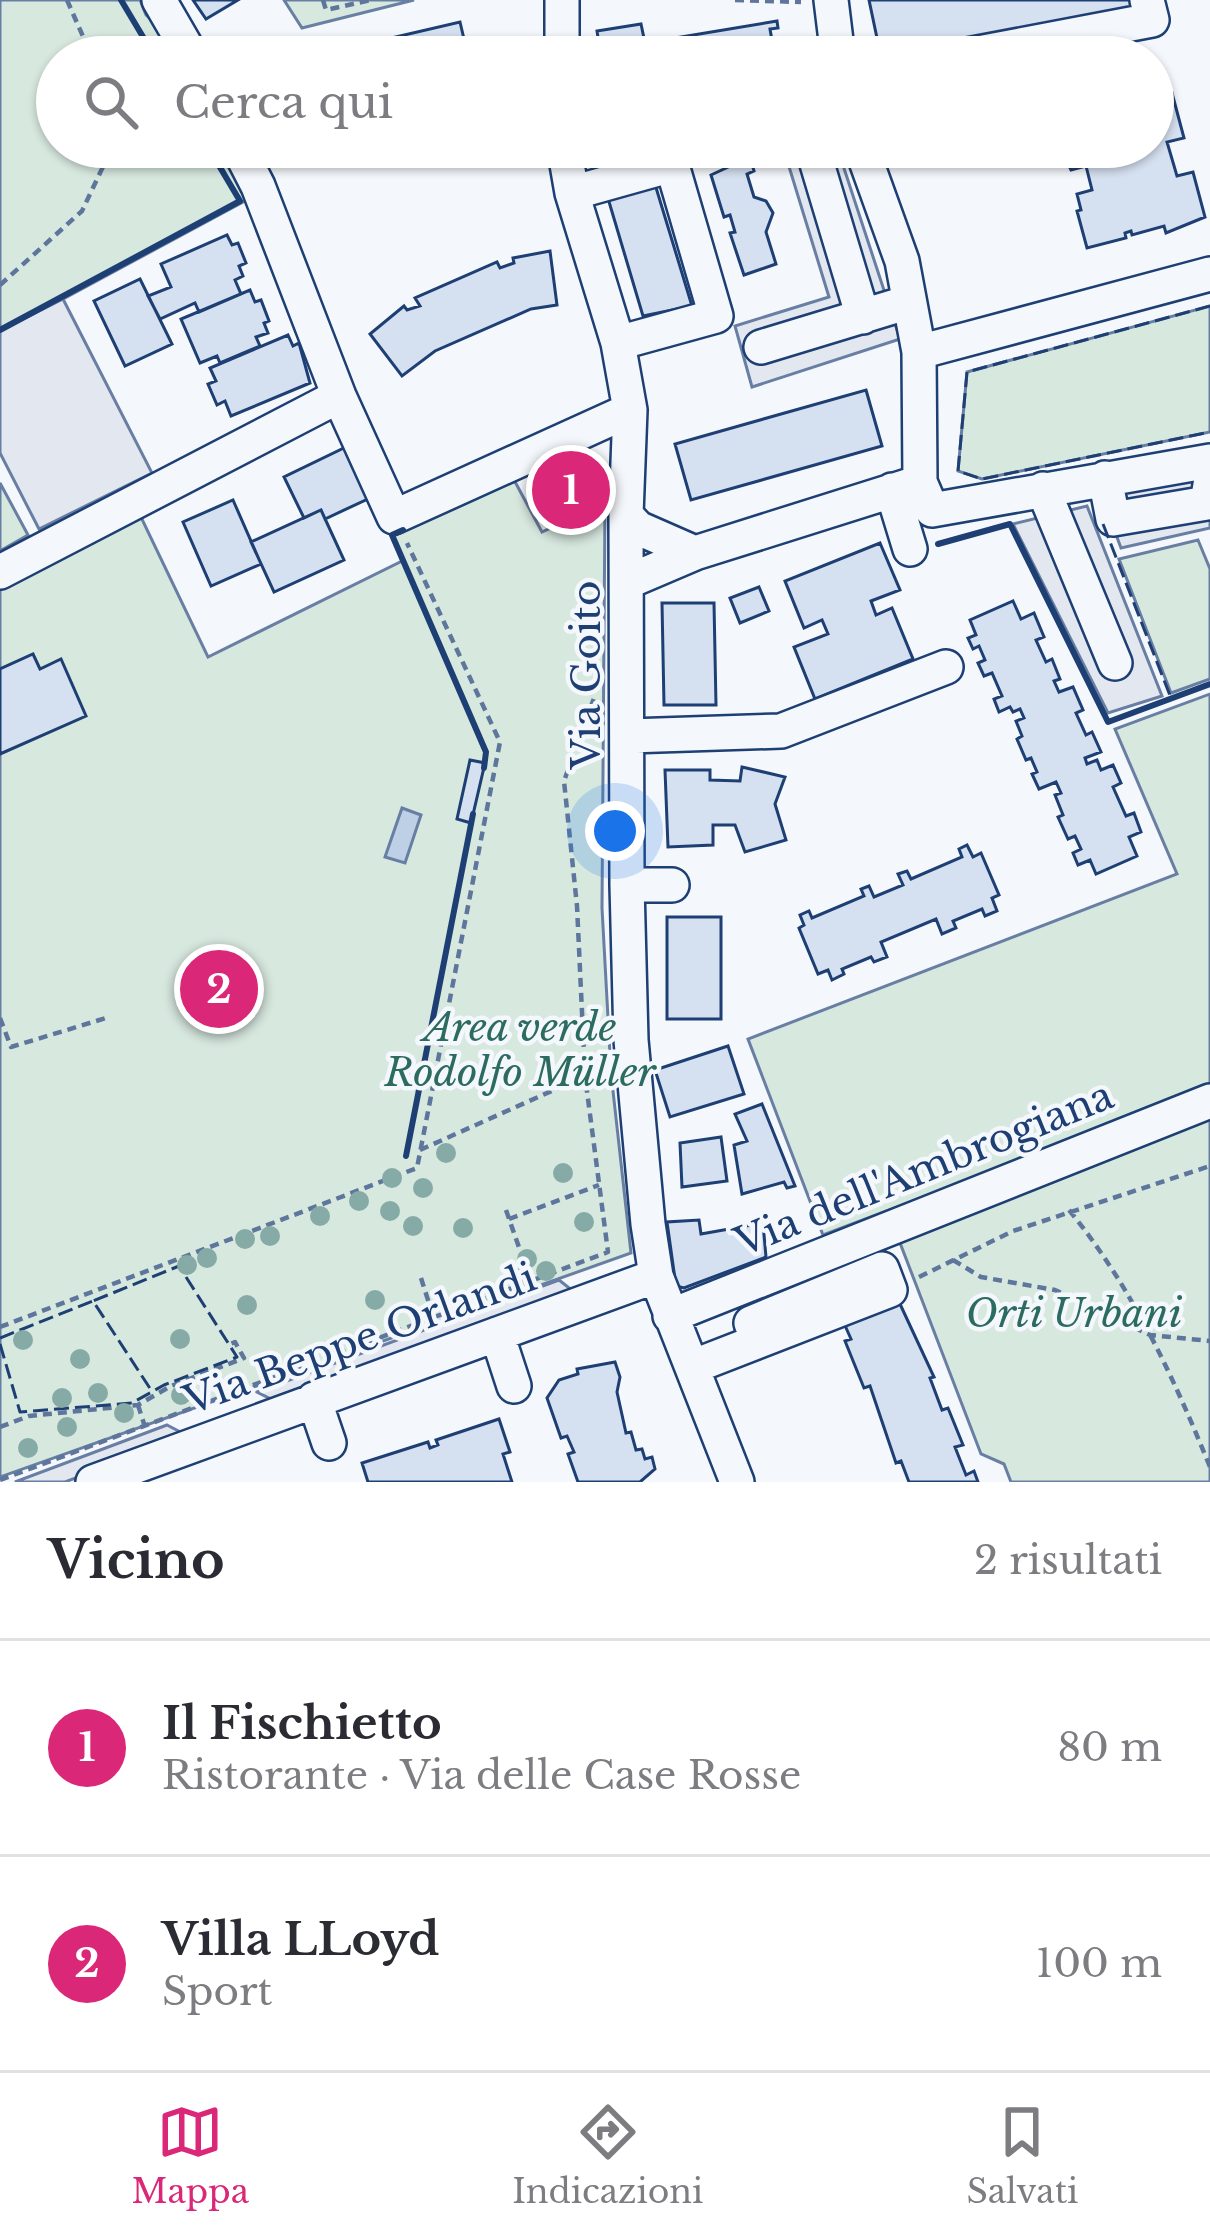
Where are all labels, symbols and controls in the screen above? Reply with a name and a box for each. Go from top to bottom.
search box [36,36,1174,168]
icon: search [78,69,144,135]
text: Cerca qui [174,74,393,130]
pin: 1 [532,445,610,535]
street label: Via Goito [562,581,611,770]
your location [585,801,645,861]
pin: 2 [180,944,258,1034]
park label: Area verde Rodolfo Müller [384,1003,658,1097]
street label: Via dell'Ambrogiana [727,1071,1121,1268]
street label: Via Beppe Orlandi [176,1253,543,1426]
park label: Orti Urbani [966,1289,1183,1338]
text: Vicino [48,1529,225,1592]
text: 2 risultati [974,1536,1162,1585]
text: Il Fischietto [162,1695,442,1751]
text: 1 [78,1723,96,1772]
text: 80 m [1057,1723,1162,1772]
text: Ristorante · Via delle Case Rosse [162,1751,801,1800]
text: Villa LLoyd [162,1911,440,1967]
text: 2 [74,1939,100,1988]
text: 100 m [1036,1939,1162,1988]
text: Sport [162,1967,272,2016]
tab: Mappa [132,2099,249,2212]
tab: Indicazioni [512,2099,703,2212]
tab: Salvati [966,2099,1078,2212]

